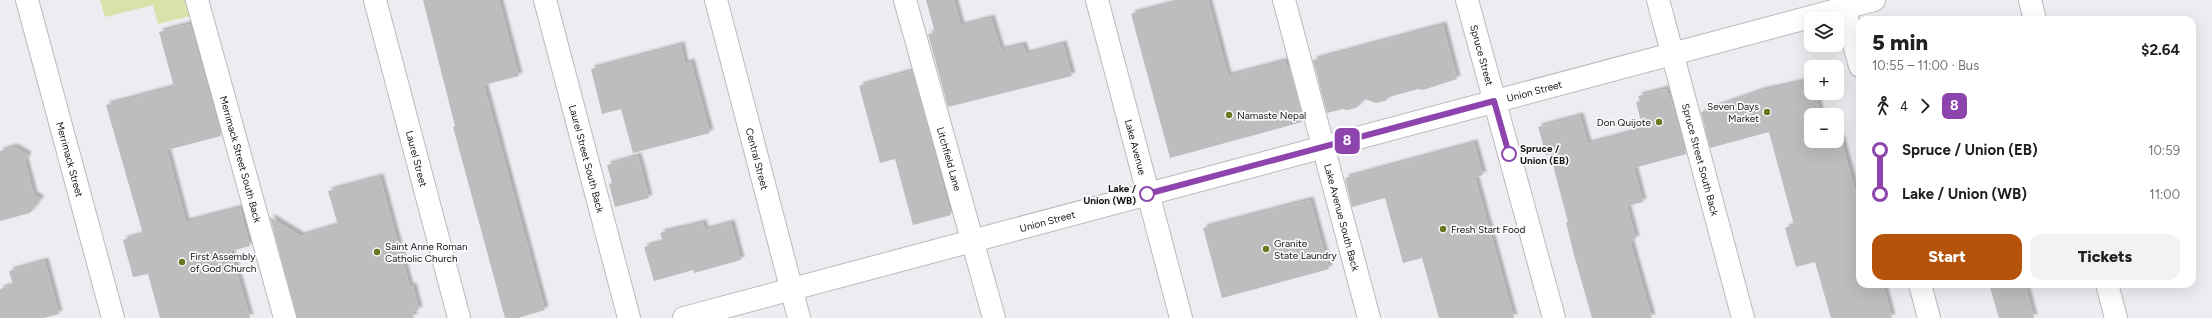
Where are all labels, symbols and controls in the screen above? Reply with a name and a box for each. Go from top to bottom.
map controls [1804,12,1844,148]
button: layers [1804,12,1844,52]
street label: Spruce Street [1468,23,1497,87]
text: 5 min [1872,29,1928,56]
text: $2.64 [2141,41,2180,59]
text: 10:55 – 11:00 · Bus [1872,58,1979,73]
button: + [1804,60,1844,100]
street label: Union Street [1505,77,1564,104]
street label: Merrimack Street South Back [217,94,265,224]
icon: walk [1872,95,1894,117]
icon: forward [1914,95,1936,117]
text: 8 [1950,97,1959,114]
text: 4 [1900,99,1908,114]
place label: Seven Days Market [1707,100,1759,125]
street label: Spruce Street South Back [1679,102,1722,217]
street label: Laurel Street South Back [566,103,607,214]
marker: Seven Days Market [1762,107,1772,117]
button: − [1804,108,1844,148]
place label: Namaste Nepal [1237,109,1306,122]
marker: Namaste Nepal [1224,110,1234,120]
place label: Don Quijote [1597,116,1652,129]
marker: Don Quijote [1654,117,1664,127]
street label: Lake Avenue [1122,118,1150,177]
street label: Merrimack Street [54,120,87,199]
street label: Litchfield Lane [934,125,965,193]
street label: Central Street [743,126,772,191]
line badge: 8 [1334,128,1360,154]
street label: Laurel Street [403,129,431,188]
text: 8 [1343,132,1351,149]
text: Spruce / Union (EB) [1902,141,2038,159]
place label: Spruce / Union (EB) [1520,142,1569,167]
text: 10:59 [2148,143,2180,158]
marker: Spruce / Union (EB) [1501,146,1517,162]
street label: Lake Avenue South Back [1322,162,1363,272]
place label: Lake / Union (WB) [1083,182,1137,207]
text: Lake / Union (WB) [1902,185,2027,203]
marker: Lake / Union (WB) [1139,186,1155,202]
text: 11:00 [2149,187,2180,202]
street label: Union Street [1018,207,1077,235]
place label: Fresh Start Food [1451,223,1525,236]
marker: Fresh Start Food [1438,224,1448,234]
button: Start [1872,234,2022,280]
button: Tickets [2030,234,2180,280]
place label: Granite State Laundry [1274,237,1337,262]
place label: Saint Anne Roman Catholic Church [385,240,468,265]
marker: Granite State Laundry [1261,244,1271,254]
marker: Saint Anne Roman Catholic Church [372,247,382,257]
place label: First Assembly of God Church [190,250,257,275]
marker: First Assembly of God Church [177,257,187,267]

